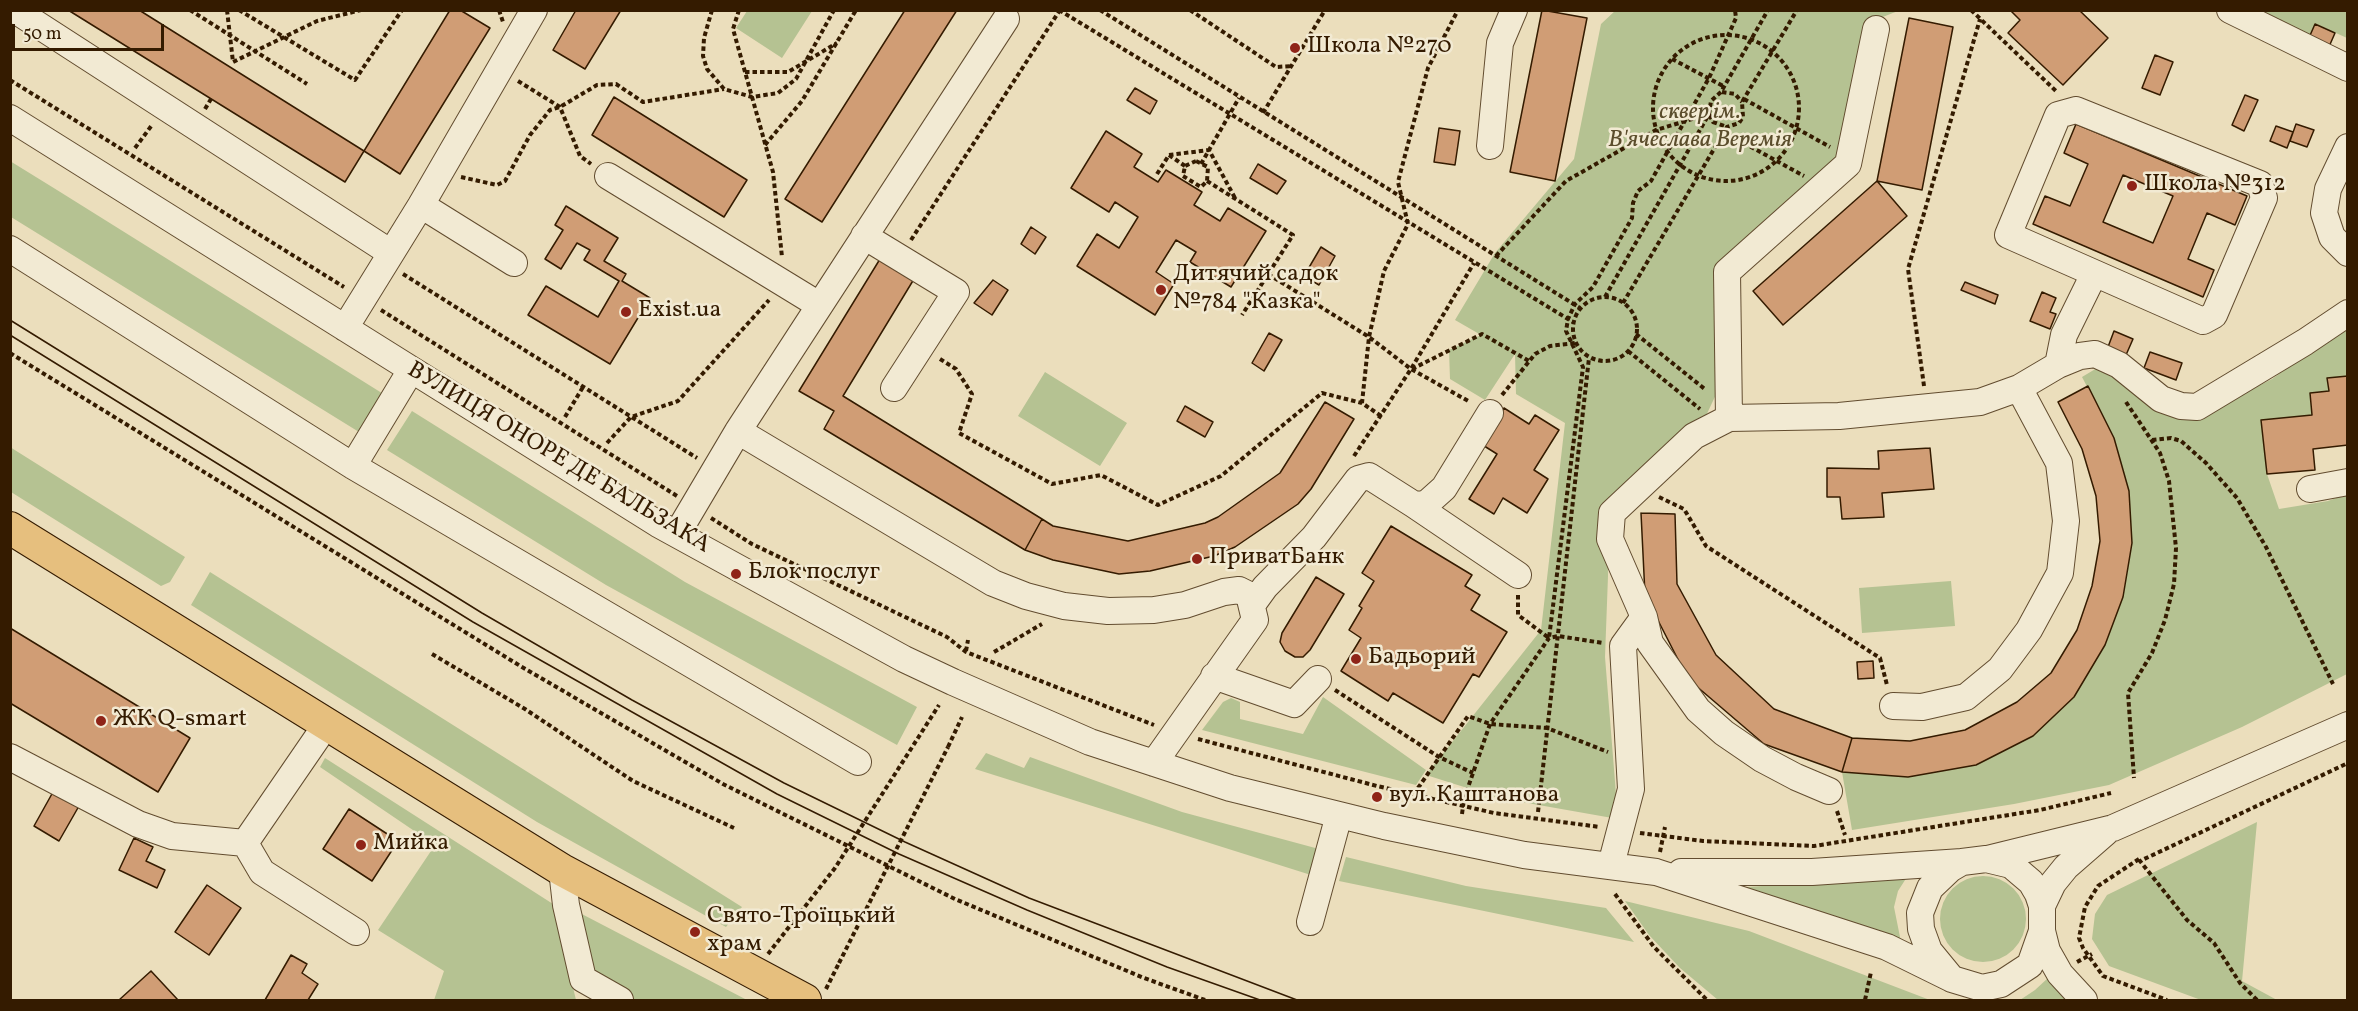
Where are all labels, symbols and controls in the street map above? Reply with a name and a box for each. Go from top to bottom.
scale bar [15,12,166,50]
text: 50 m [23,22,62,47]
place label: Школа №270 [1307,34,1452,62]
marker: Школа №270 [1288,41,1302,55]
park label: сквер ім. В'ячеслава Веремія [1608,100,1792,156]
place label: Школа №312 [2144,172,2286,200]
marker: Школа №312 [2125,179,2139,193]
place label: Дитячий садок №784 "Казка" [1173,262,1338,318]
marker: Дитячий садок №784 "Казка" [1154,283,1168,297]
place label: Exist.ua [638,298,722,326]
marker: Exist.ua [619,305,633,319]
street label: ВУЛИЦЯ ОНОРЕ ДЕ БАЛЬЗАКА [401,357,715,561]
place label: ПриватБанк [1209,545,1344,573]
marker: ПриватБанк [1190,552,1204,566]
place label: Блок послуг [748,560,880,588]
marker: Блок послуг [729,567,743,581]
place label: Бадьорий [1368,645,1476,673]
marker: Бадьорий [1349,652,1363,666]
place label: ЖК Q-smart [113,707,247,735]
marker: ЖК Q-smart [94,714,108,728]
place label: вул. Каштанова [1389,783,1560,811]
marker: вул. Каштанова [1370,790,1384,804]
place label: Мийка [373,831,449,859]
marker: Мийка [354,838,368,852]
place label: Свято-Троїцький храм [707,904,895,960]
marker: Свято-Троїцький храм [688,925,702,939]

